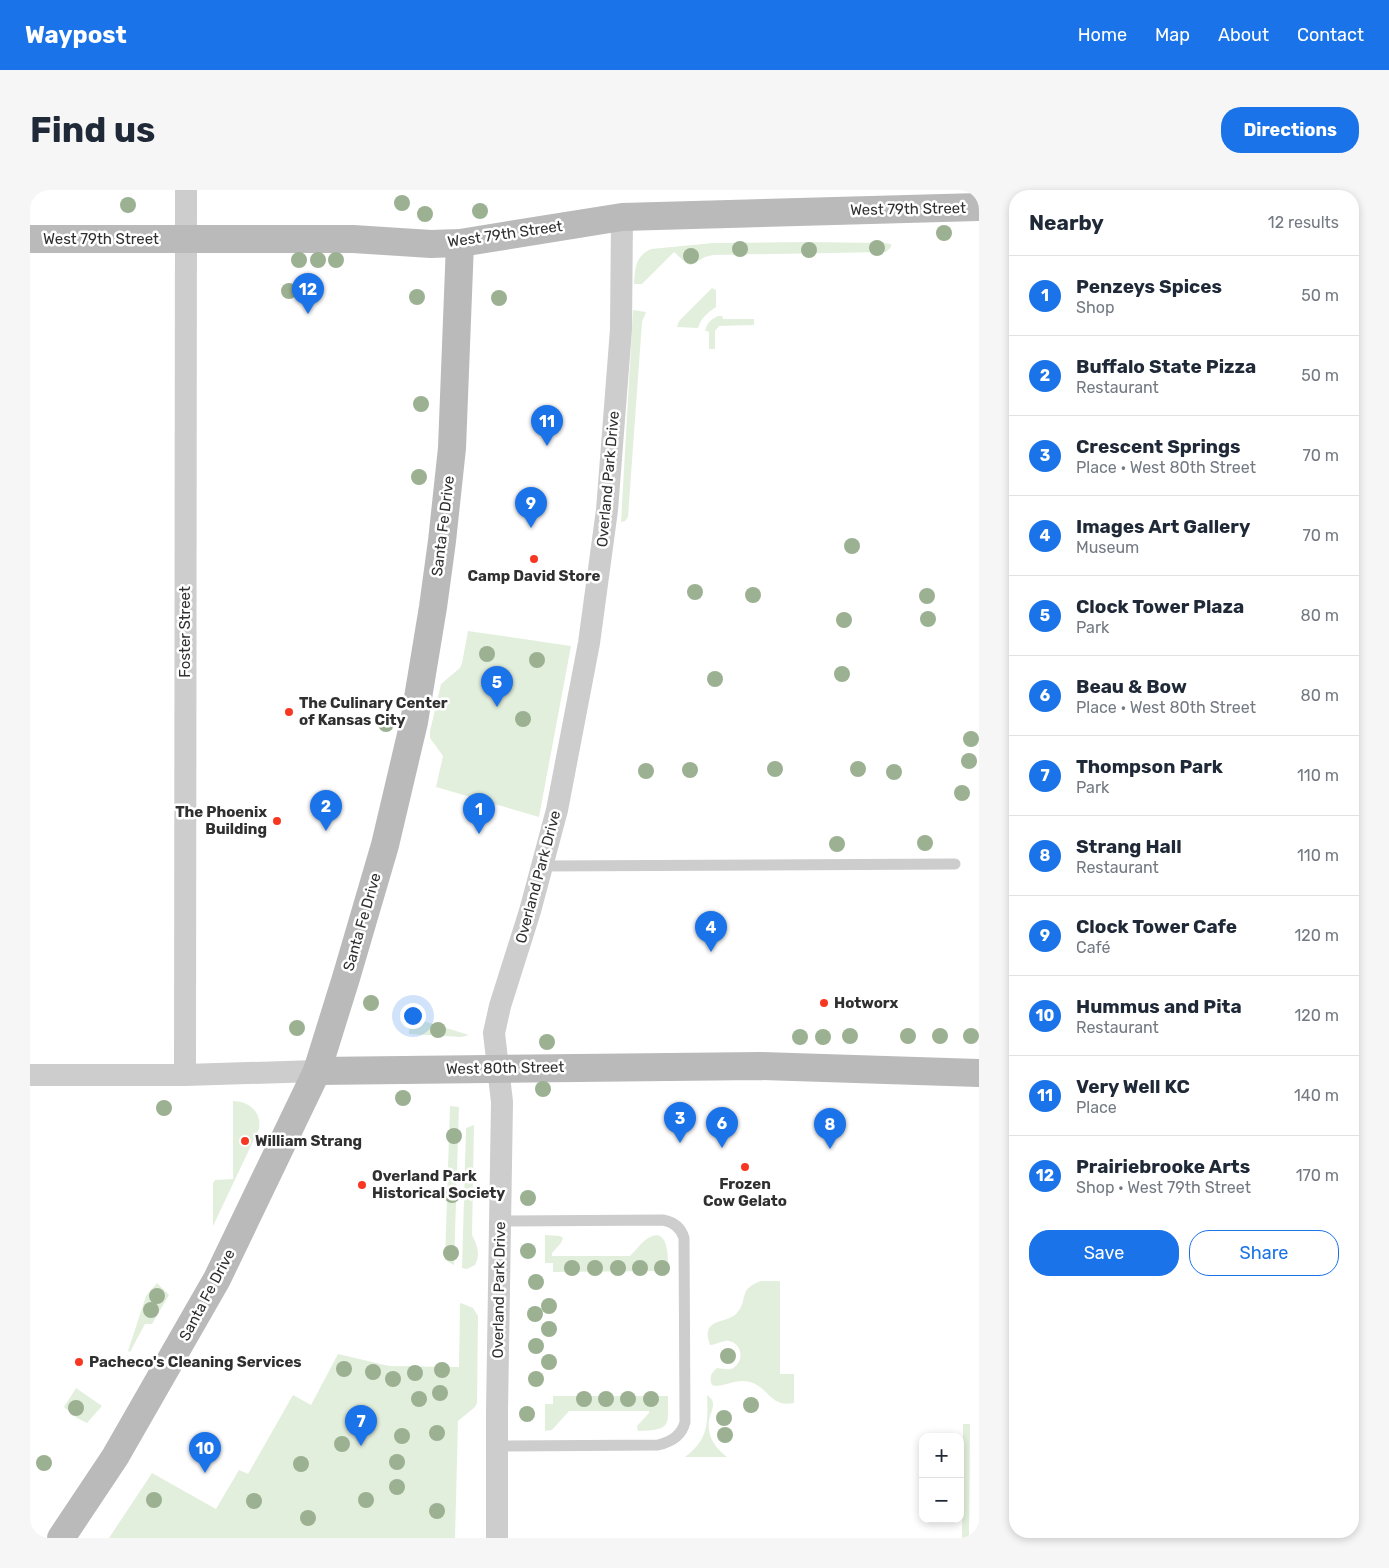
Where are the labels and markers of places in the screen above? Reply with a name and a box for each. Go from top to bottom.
pin: 12 [292,273,324,314]
pin: 11 [531,405,563,446]
pin: 9 [515,487,547,528]
marker: Camp David Store [528,553,540,565]
place label: Camp David Store [468,567,600,585]
pin: 5 [481,666,513,707]
place label: The Culinary Center of Kansas City [299,694,448,729]
marker: The Culinary Center of Kansas City [283,706,295,718]
pin: 2 [310,790,342,831]
pin: 1 [463,793,495,834]
place label: The Phoenix Building [175,803,267,838]
marker: The Phoenix Building [271,815,283,827]
pin: 4 [695,911,727,952]
place label: Hotworx [834,994,899,1012]
marker: Hotworx [818,997,830,1009]
pin: 3 [664,1102,696,1143]
pin: 6 [706,1107,738,1148]
pin: 8 [814,1108,846,1149]
place label: William Strang [255,1132,362,1150]
marker: William Strang [239,1135,251,1147]
marker: Frozen Cow Gelato [739,1161,751,1173]
place label: Overland Park Historical Society [372,1167,505,1202]
place label: Frozen Cow Gelato [703,1175,787,1210]
marker: Overland Park Historical Society [356,1179,368,1191]
place label: Pacheco's Cleaning Services [89,1353,302,1371]
marker: Pacheco's Cleaning Services [73,1356,85,1368]
pin: 7 [345,1405,377,1446]
pin: 10 [189,1432,221,1473]

